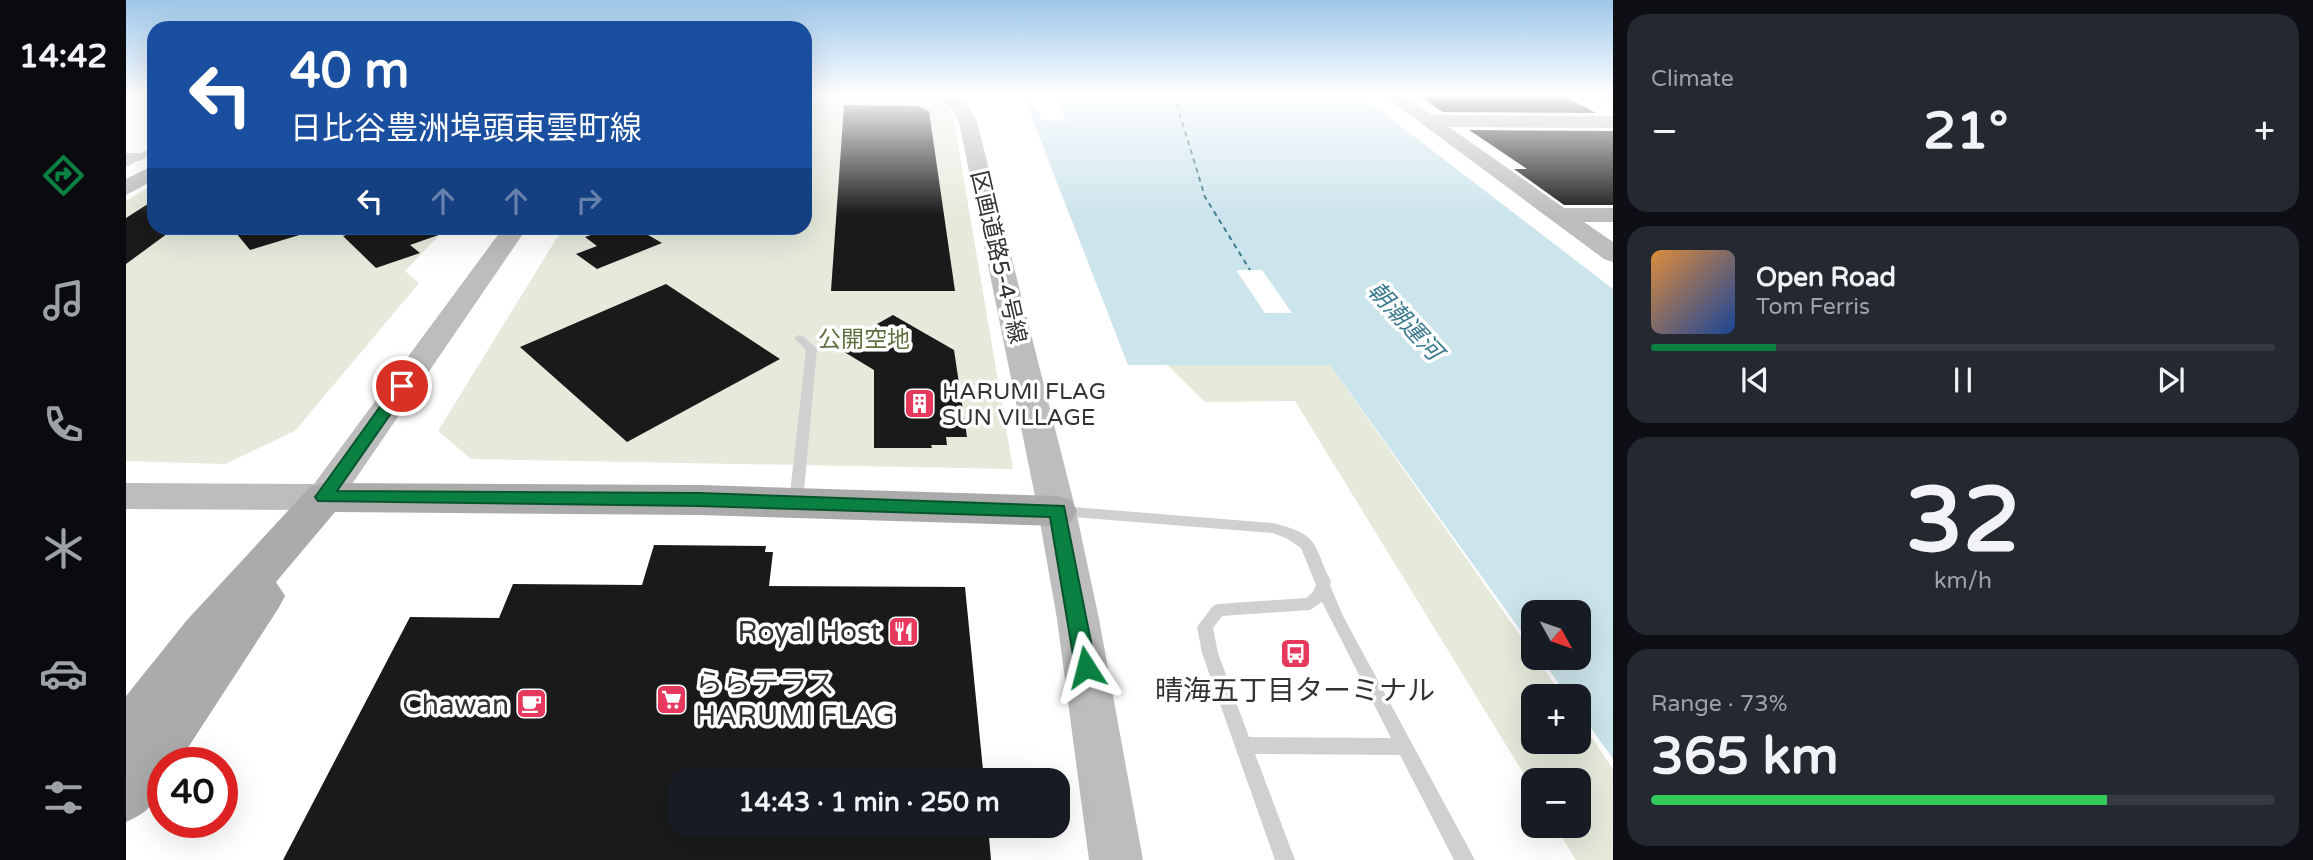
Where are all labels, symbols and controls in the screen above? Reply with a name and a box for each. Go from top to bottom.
text: 14:42 [19,38,107,76]
text: 40 m [290,42,409,101]
icon: left [175,49,266,140]
text: Climate [1651,65,1734,93]
text: 21° [1923,100,2008,163]
text: − [1651,109,1678,155]
text: + [2254,109,2275,155]
text: 日比谷豊洲埠頭東雲町線 [290,110,642,148]
icon: directions [39,151,88,200]
street label: 区画道路5-4号線 [965,168,1032,346]
icon: left [351,182,389,220]
icon: ahead [424,182,462,220]
icon: ahead [497,182,535,220]
icon: right [570,182,608,220]
text: Open Road [1756,262,1896,293]
icon: music [39,276,88,325]
water label: 朝潮運河 [1361,276,1451,369]
text: Tom Ferris [1756,293,1870,321]
park label: 公開空地 [818,326,910,354]
pin [372,356,432,416]
icon: previous [1736,361,1774,399]
icon: pause [1944,361,1982,399]
icon: next [2152,361,2190,399]
icon: arrive [383,367,421,405]
place label: HARUMI FLAG SUN VILLAGE [942,378,1106,432]
building icon: HARUMI FLAG SUN VILLAGE [902,387,936,421]
icon: phone [39,400,88,449]
text: 32 [1906,466,2020,576]
icon: climate [39,524,88,573]
text: km/h [1934,567,1992,595]
north arrow [1521,600,1591,670]
map controls [1521,600,1591,838]
restaurant icon: Royal Host [887,614,921,648]
place label: Royal Host [738,615,881,649]
position arrow [1049,630,1123,704]
bus stop icon: 晴海五丁目ターミナル [1278,636,1312,670]
icon: car [39,649,88,698]
place label: ららテラス HARUMI FLAG [695,667,895,733]
place label: 晴海五丁目ターミナル [1155,674,1435,708]
supermarket icon: ららテラス HARUMI FLAG [655,682,689,716]
button: + [1521,684,1591,754]
cafe icon: Chawan [515,687,549,721]
place label: Chawan [402,688,509,722]
text: Range · 73% [1651,690,1787,718]
text: 365 km [1651,725,1839,788]
speed limit sign: 40 [147,747,238,838]
button: − [1521,768,1591,838]
icon: filters [39,773,88,822]
text: 14:43 · 1 min · 250 m [738,787,1000,818]

